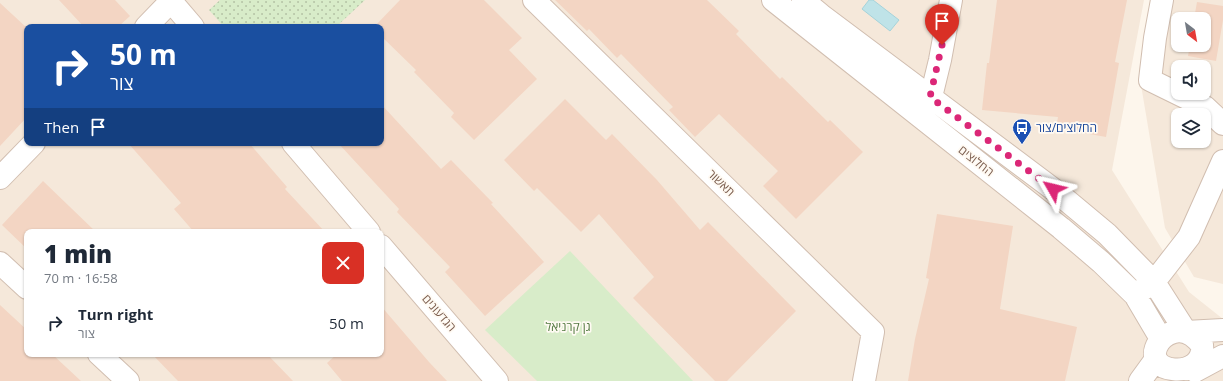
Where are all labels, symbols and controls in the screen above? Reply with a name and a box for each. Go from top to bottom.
pin [925,4,959,45]
icon: arrive [931,10,953,32]
north arrow [1171,12,1211,52]
map controls [1171,12,1211,148]
text: 50 m [110,35,177,73]
icon: right [44,40,96,92]
button: sound [1171,60,1211,100]
text: צור [110,71,134,95]
button: layers [1171,108,1211,148]
icon: arrive [87,116,109,138]
text: Then [44,117,79,137]
bus stop icon: החלוצים/צור [1011,117,1033,145]
place label: החלוצים/צור [1036,119,1097,136]
street label: החלוצים [955,141,998,180]
street label: תאשור [704,165,739,200]
position arrow [1032,168,1074,210]
text: 1 min [44,237,112,270]
button: close [322,242,364,284]
text: 70 m · 16:58 [44,269,118,287]
street label: הגדעונים [418,290,460,335]
text: Turn right [78,304,153,324]
icon: right [44,312,66,334]
text: 50 m [329,313,364,333]
park label: גן קרניאל [545,318,591,335]
text: צור [78,324,95,342]

